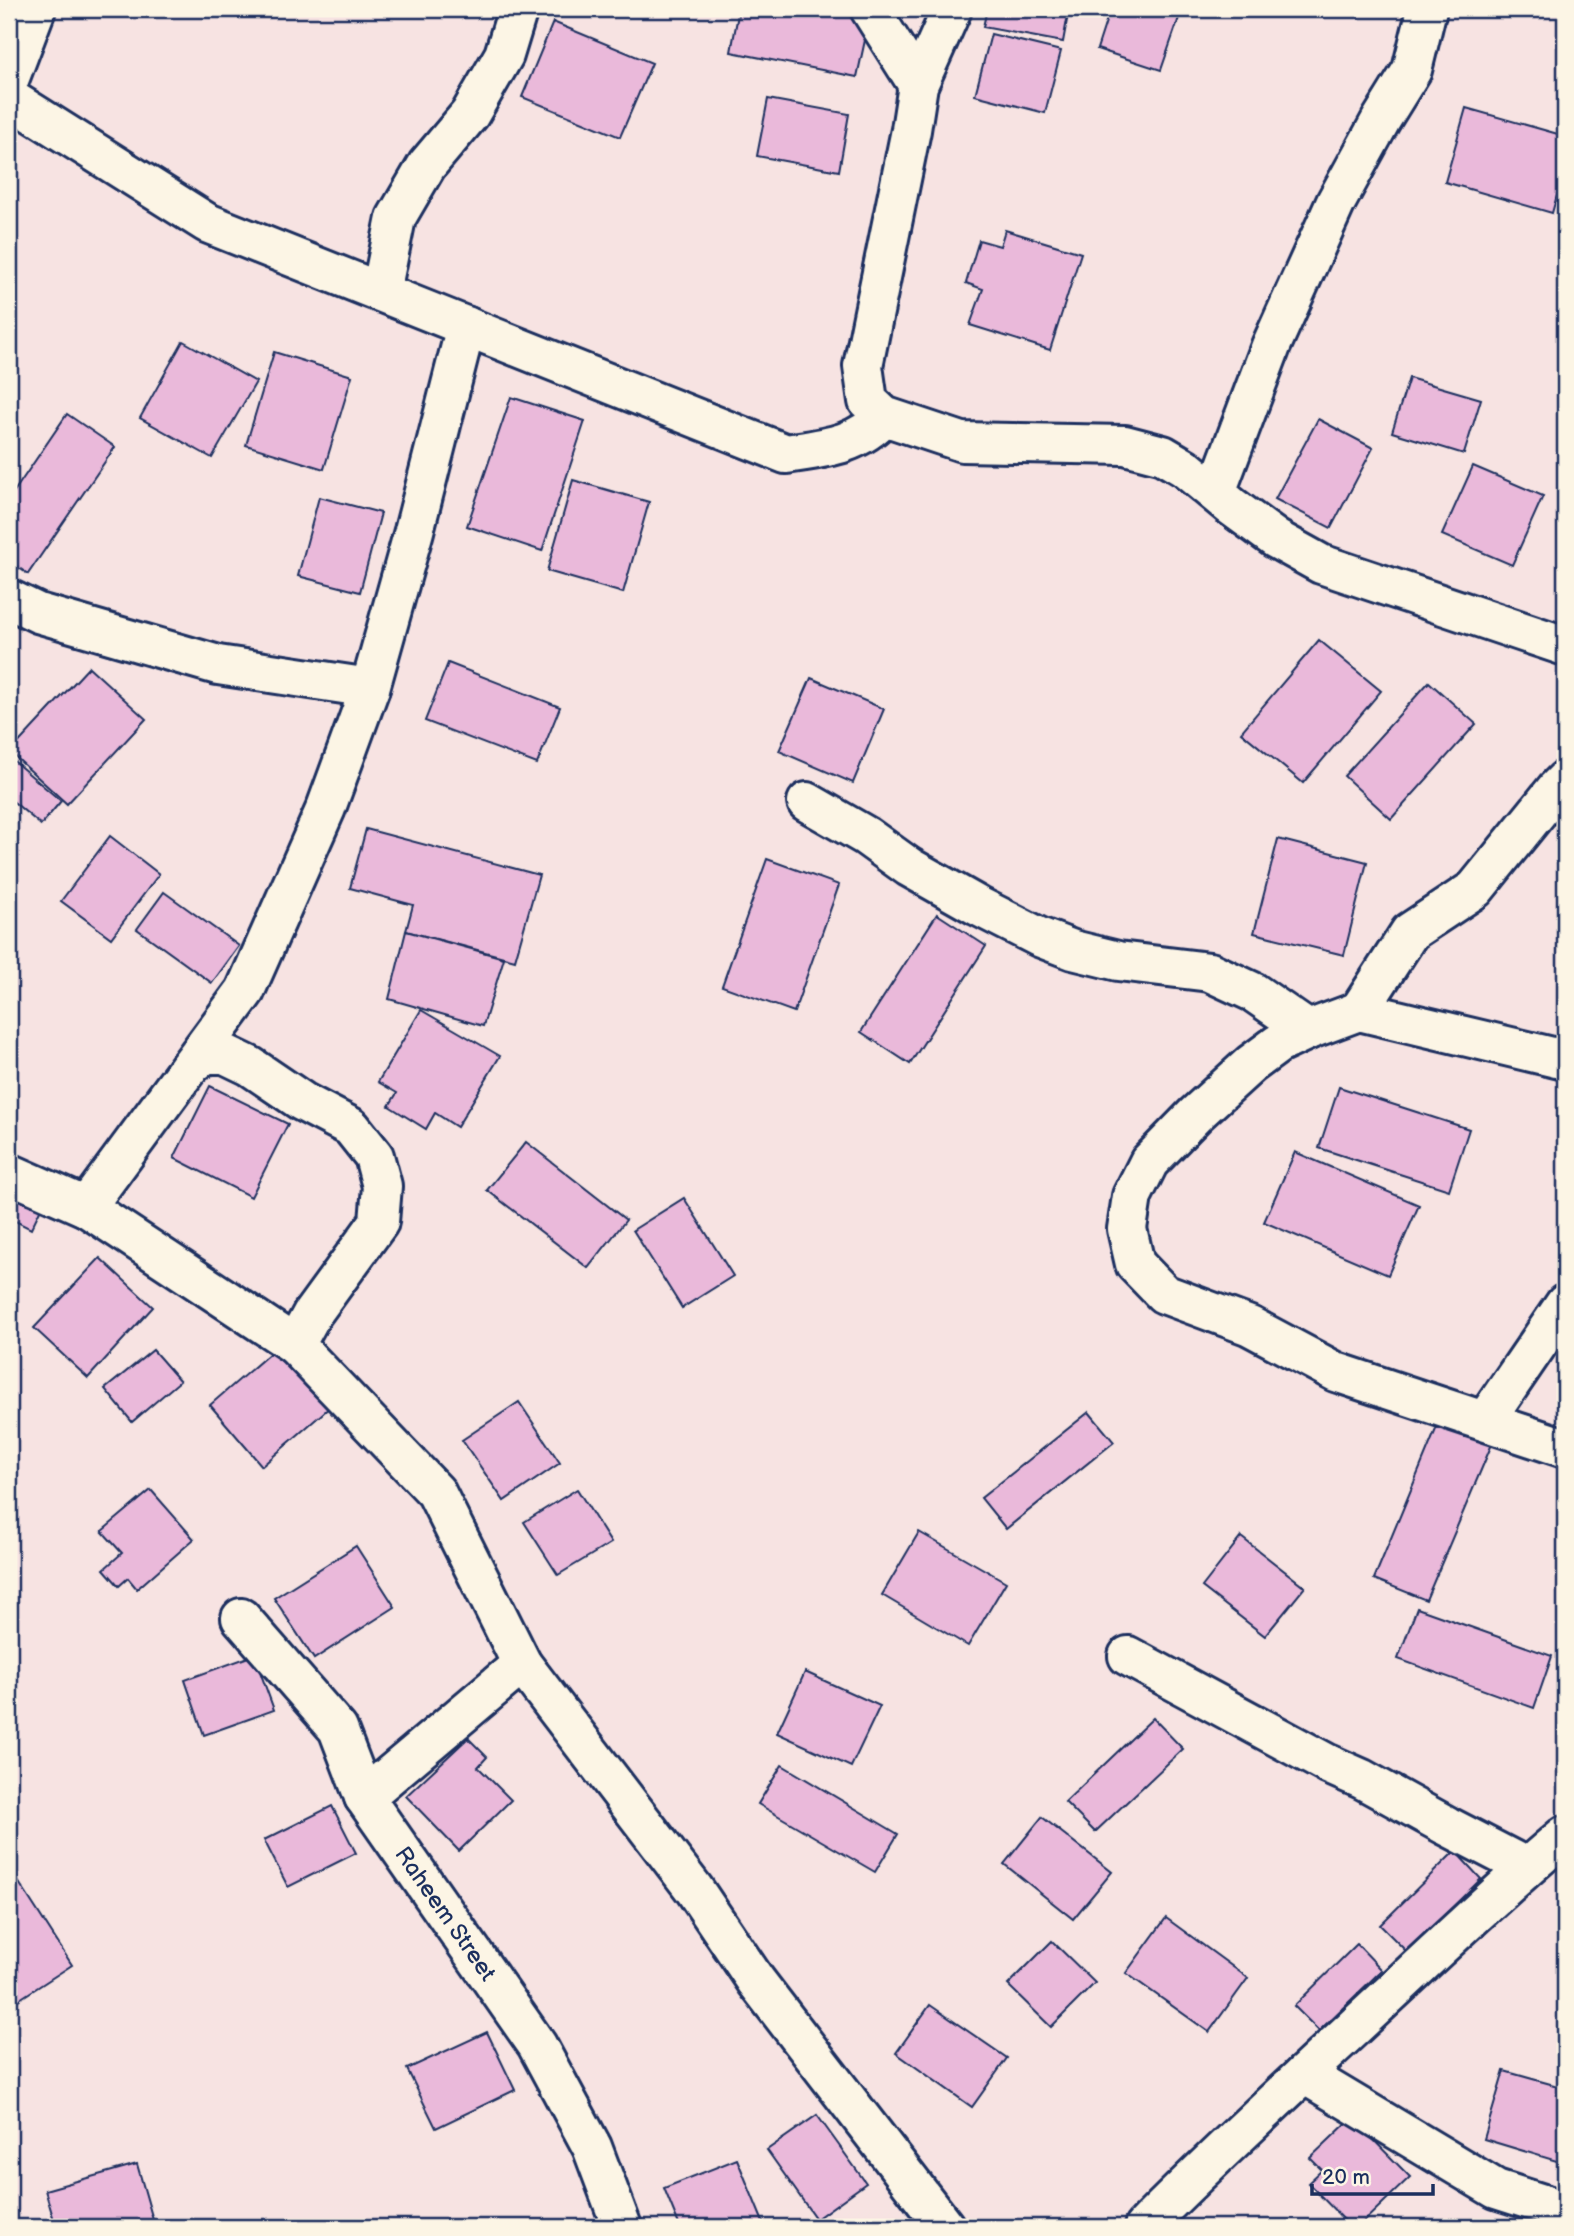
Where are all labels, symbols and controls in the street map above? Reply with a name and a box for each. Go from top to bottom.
street label: Raheem Street [388,1842,502,1986]
scale bar [1312,2152,1432,2196]
text: 20 m [1322,2165,1370,2190]

